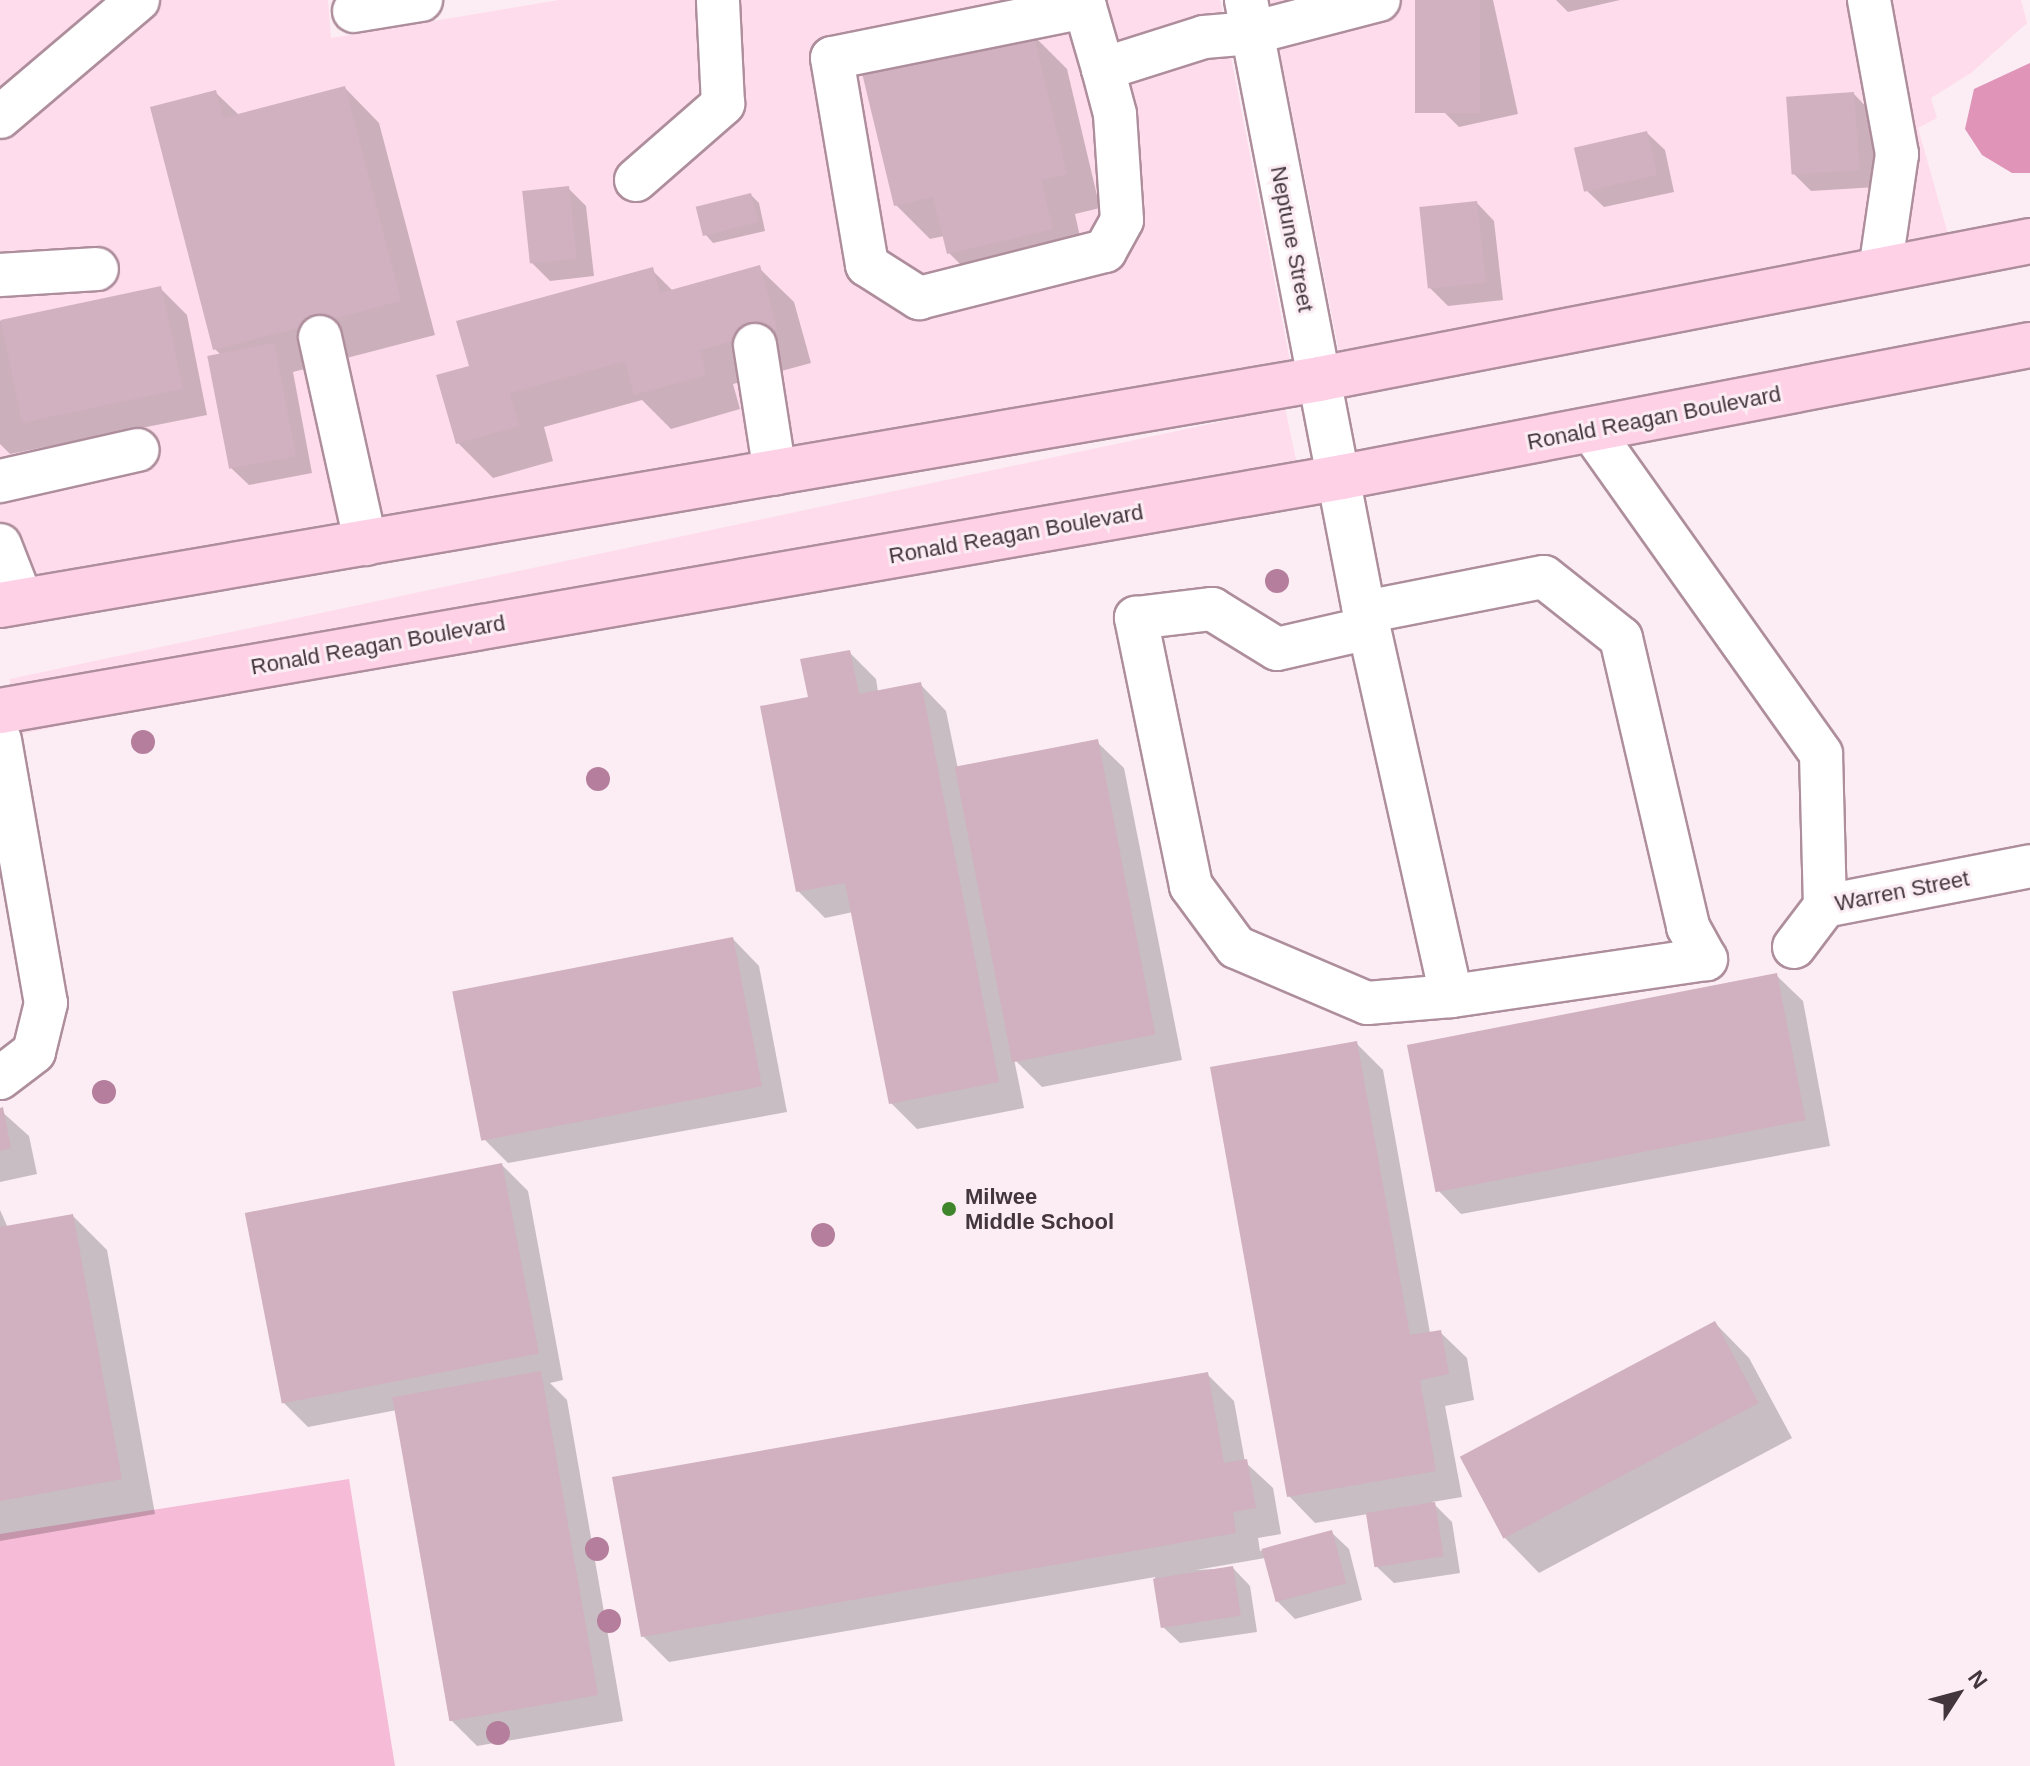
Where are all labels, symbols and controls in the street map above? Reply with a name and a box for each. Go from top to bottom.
street label: Neptune Street [1265,164,1319,314]
street label: Ronald Reagan Boulevard [1525,380,1783,456]
street label: Ronald Reagan Boulevard [887,499,1145,569]
street label: Ronald Reagan Boulevard [249,610,507,680]
street label: Warren Street [1833,865,1971,917]
place label: Milwee Middle School [965,1183,1114,1234]
marker: Milwee Middle School [940,1200,958,1218]
north arrow [1918,1654,1998,1734]
text: N [1963,1666,1993,1693]

